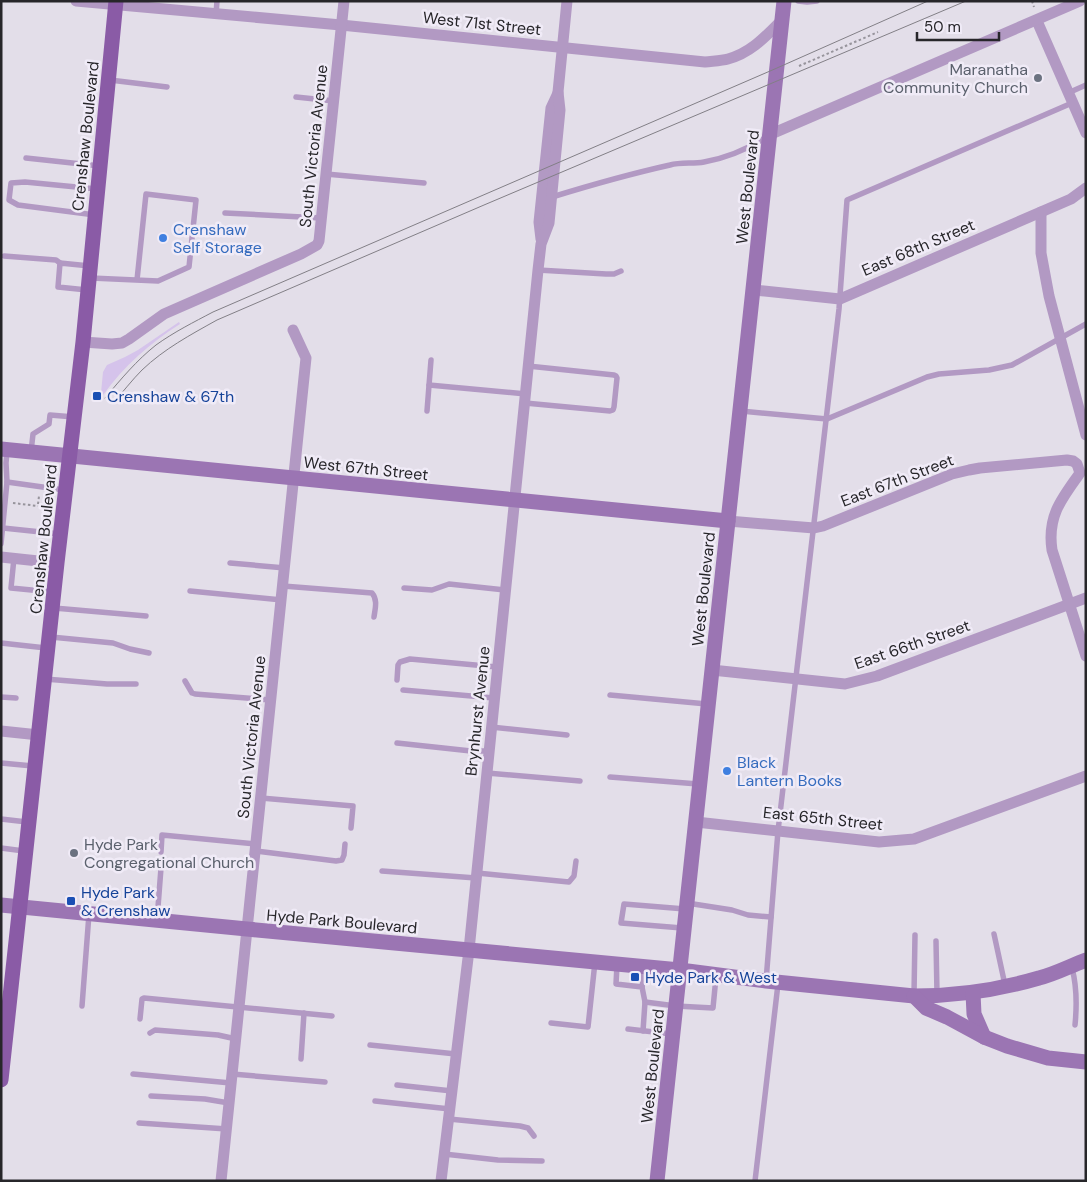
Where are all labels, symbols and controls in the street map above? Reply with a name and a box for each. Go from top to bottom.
street label: West 71st Street [422,7,542,40]
scale bar [917,10,1000,42]
text: 50 m [924,17,961,37]
place label: Maranatha Community Church [883,59,1028,98]
street label: Crenshaw Boulevard [67,60,104,212]
street label: South Victoria Avenue [294,64,332,229]
marker: Maranatha Community Church [1032,72,1044,84]
street label: West Boulevard [731,129,764,245]
street label: East 68th Street [858,214,978,281]
place label: Crenshaw Self Storage [173,219,262,258]
marker: Crenshaw Self Storage [157,232,169,244]
place label: Crenshaw & 67th [107,386,234,407]
marker: Crenshaw & 67th [91,390,103,402]
street label: East 67th Street [838,449,957,512]
street label: West 67th Street [303,452,429,485]
street label: Crenshaw Boulevard [25,463,62,615]
street label: West Boulevard [687,531,720,647]
street label: East 66th Street [851,615,973,674]
street label: Brynhurst Avenue [460,645,495,777]
street label: South Victoria Avenue [232,655,270,820]
place label: Black Lantern Books [737,752,842,791]
marker: Black Lantern Books [721,765,733,777]
street label: East 65th Street [762,802,884,835]
place label: Hyde Park Congregational Church [84,834,254,873]
marker: Hyde Park Congregational Church [68,847,80,859]
place label: Hyde Park & Crenshaw [81,882,170,921]
marker: Hyde Park & Crenshaw [65,895,77,907]
street label: Hyde Park Boulevard [266,904,418,939]
place label: Hyde Park & West [645,967,777,988]
marker: Hyde Park & West [629,971,641,983]
street label: West Boulevard [636,1008,669,1124]

